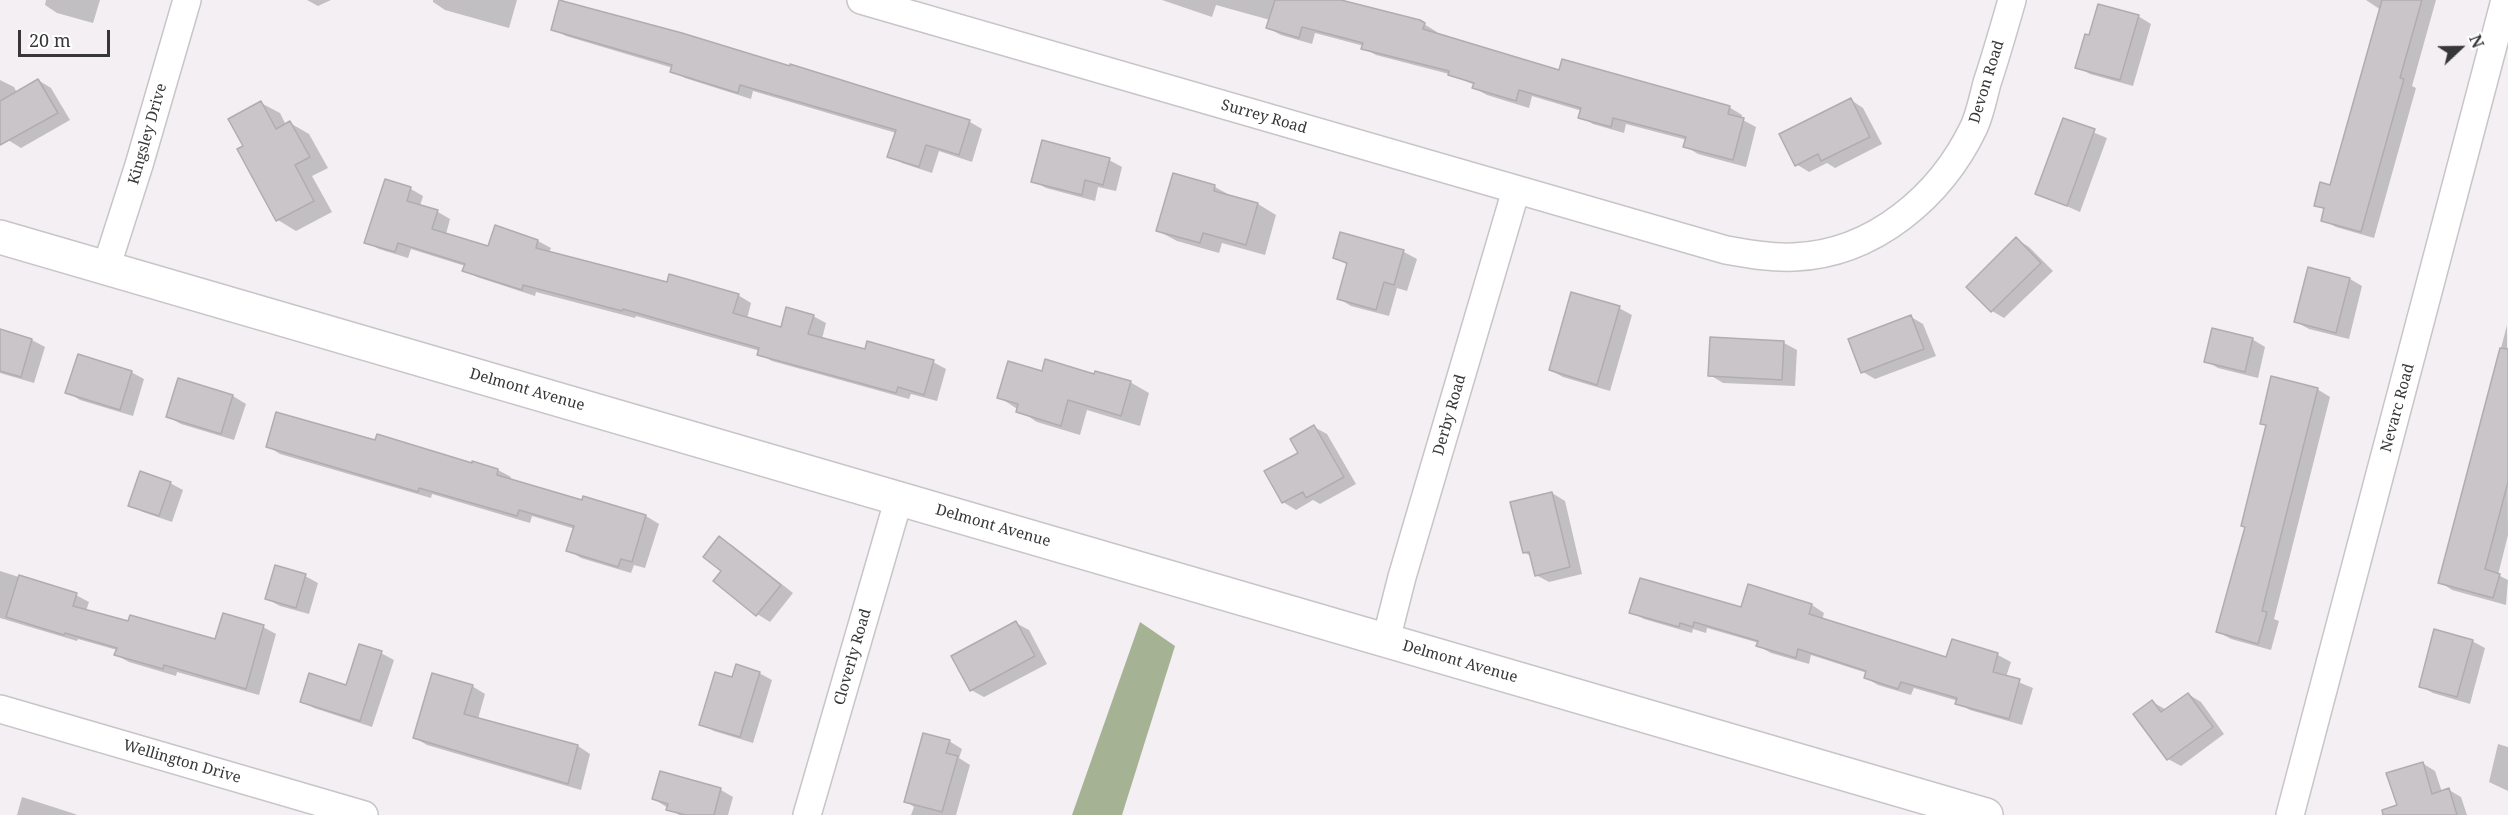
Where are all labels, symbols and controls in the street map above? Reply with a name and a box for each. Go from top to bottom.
scale bar [21,18,112,56]
north arrow [2430,18,2490,78]
text: 20 m [29,28,71,52]
text: N [2464,31,2489,51]
street label: Devon Road [1966,38,2008,126]
street label: Kingsley Drive [125,81,171,187]
street label: Surrey Road [1219,96,1309,138]
street label: Nevarc Road [2378,362,2418,454]
street label: Delmont Avenue [467,365,587,415]
street label: Derby Road [1430,372,1470,458]
street label: Delmont Avenue [933,501,1053,551]
street label: Cloverly Road [831,607,875,707]
street label: Delmont Avenue [1400,637,1520,687]
street label: Wellington Drive [121,737,243,787]

